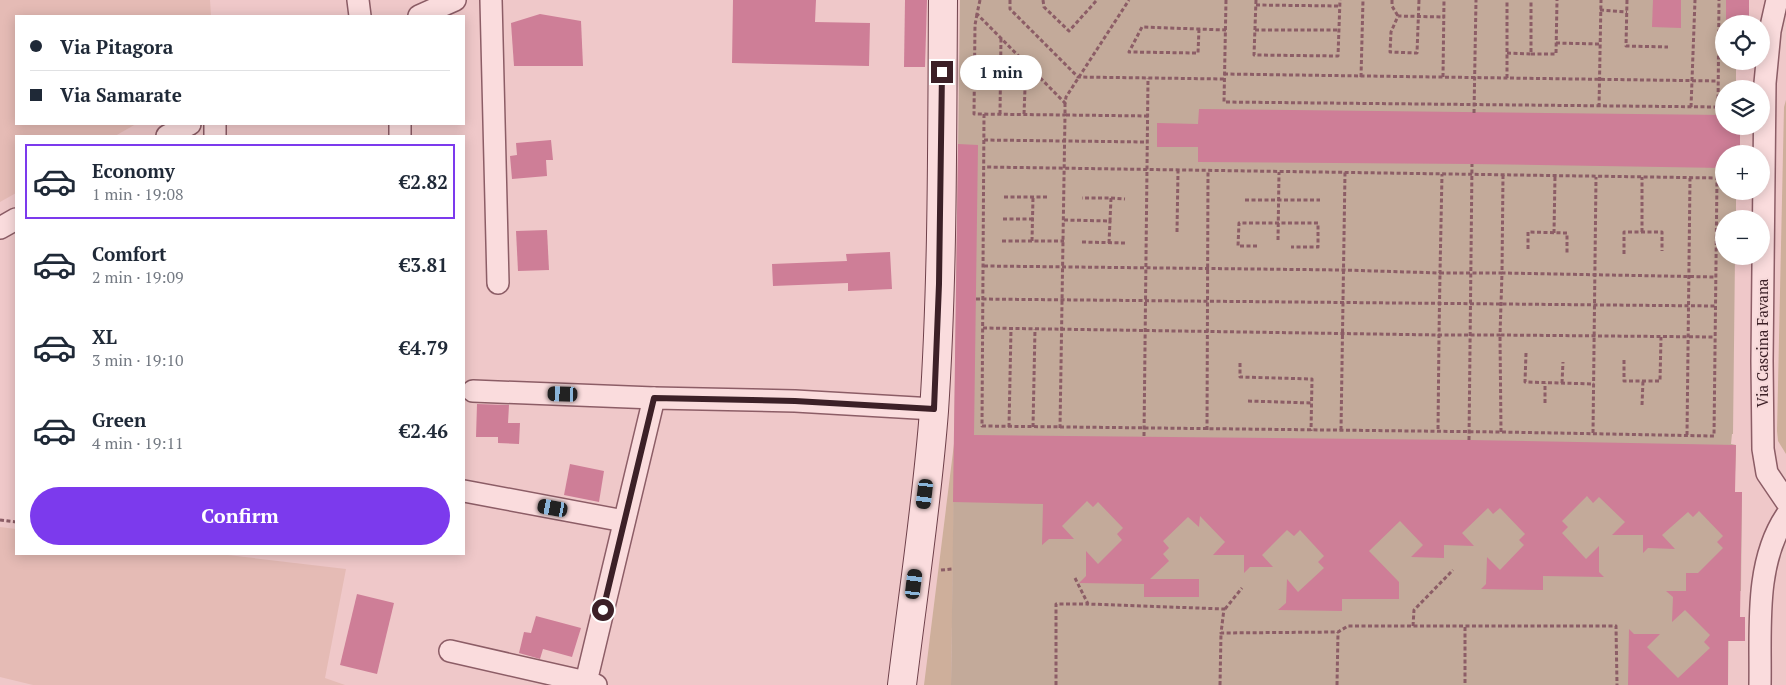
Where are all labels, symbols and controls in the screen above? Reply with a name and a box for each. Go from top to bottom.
map controls [1715,15,1770,265]
button: locate [1715,15,1770,70]
text: Via Pitagora [60,34,173,59]
callout: 1 min [960,54,1042,90]
route end [931,61,953,83]
text: 1 min [979,61,1023,83]
button: layers [1715,80,1770,135]
text: Via Samarate [60,82,182,107]
button: + [1715,145,1770,200]
text: Economy [92,158,175,183]
icon: car [32,159,77,204]
text: €2.82 [399,169,448,194]
text: 1 min · 19:08 [92,183,184,205]
button: − [1715,210,1770,265]
text: Comfort [92,241,167,266]
icon: car [32,242,77,287]
text: €3.81 [399,252,448,277]
text: 2 min · 19:09 [92,266,184,288]
street label: Via Cascina Favana [1752,278,1772,407]
text: XL [92,324,117,349]
icon: car [32,325,77,370]
text: €4.79 [399,335,448,360]
text: 3 min · 19:10 [92,349,184,371]
car [547,386,578,402]
text: Green [92,407,146,432]
icon: car [32,408,77,453]
text: €2.46 [399,418,448,443]
text: 4 min · 19:11 [92,432,184,454]
car [915,478,934,510]
button: Confirm [30,487,450,545]
car [536,498,569,518]
car [904,568,923,600]
route start [592,599,614,621]

